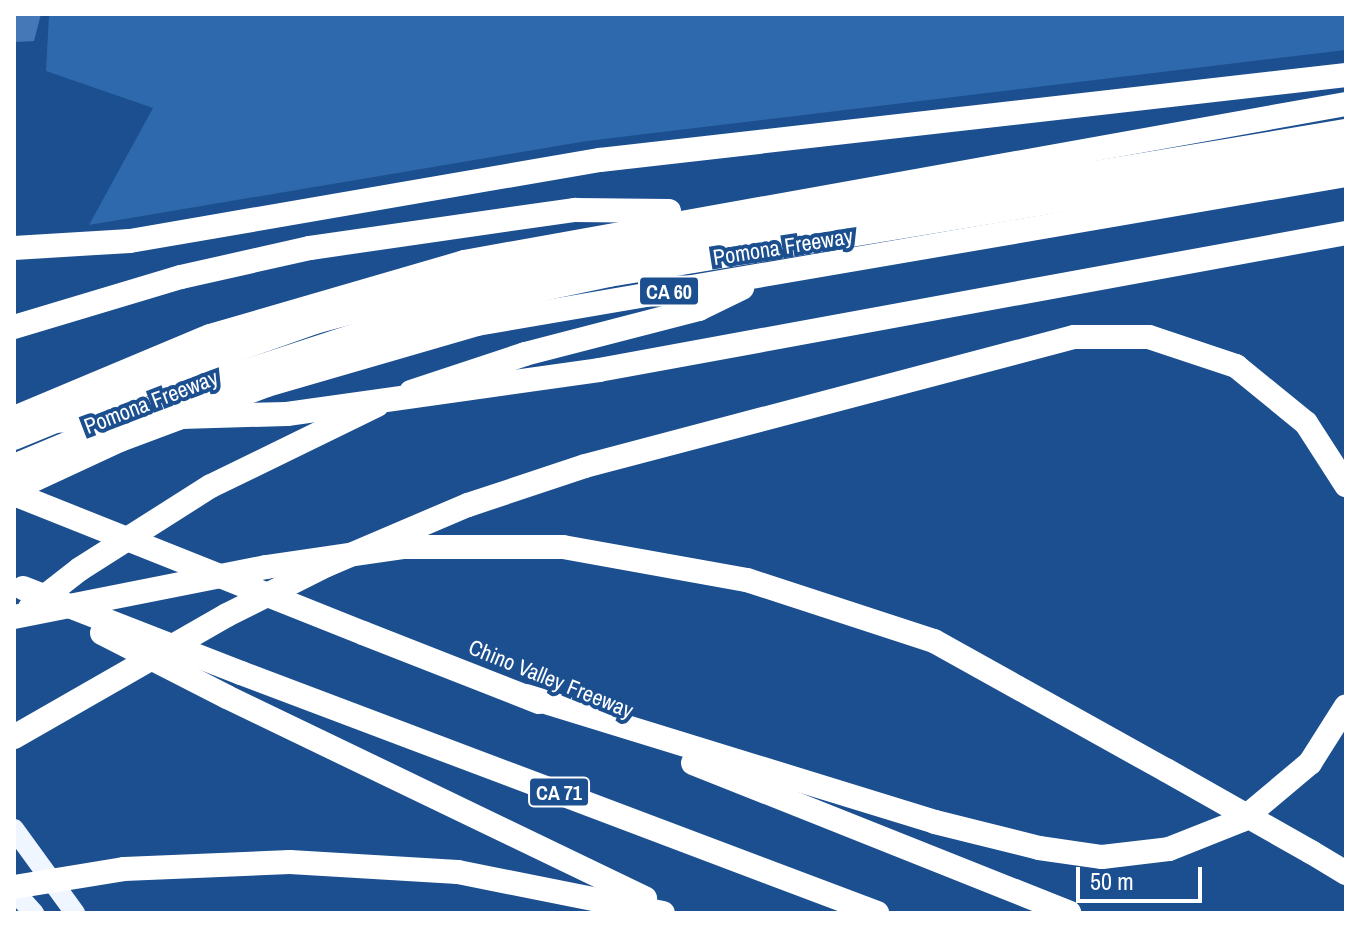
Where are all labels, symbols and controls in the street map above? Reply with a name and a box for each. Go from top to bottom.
street label: Pomona Freeway [711,223,855,271]
road number: CA 60 [637,275,701,307]
street label: Pomona Freeway [80,364,222,440]
street label: Chino Valley Freeway [465,634,637,724]
road number: CA 71 [527,776,591,808]
scale bar [1080,851,1206,901]
text: 50 m [1090,865,1134,897]

